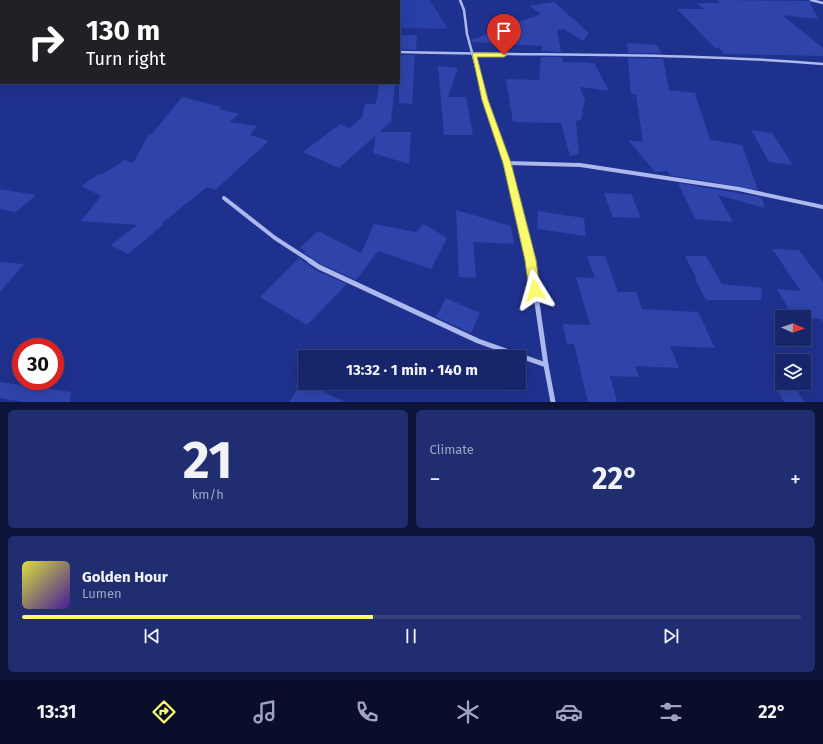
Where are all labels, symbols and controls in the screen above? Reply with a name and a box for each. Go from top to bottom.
text: 130 m [86,14,160,47]
pin [487,14,521,55]
icon: right [20,16,72,68]
icon: arrive [493,20,515,42]
text: Turn right [86,48,166,70]
position arrow [514,269,556,311]
north arrow [775,310,811,346]
map controls [775,310,811,390]
speed limit sign: 30 [12,338,64,390]
button: layers [775,354,811,390]
text: 13:32 · 1 min · 140 m [346,361,478,379]
text: 21 [183,429,233,492]
text: Climate [430,442,474,457]
text: 22° [592,461,639,497]
text: − [430,466,441,493]
text: + [790,466,801,493]
text: km/h [192,487,224,502]
text: Golden Hour [82,568,168,586]
text: Lumen [82,586,122,601]
icon: previous [141,625,163,647]
icon: pause [400,625,422,647]
icon: next [660,625,682,647]
icon: directions [150,698,178,726]
icon: music [251,698,279,726]
icon: phone [353,698,381,726]
icon: climate [454,698,482,726]
icon: car [555,698,583,726]
icon: filters [657,698,685,726]
text: 13:31 [37,701,76,723]
text: 22° [758,701,786,723]

